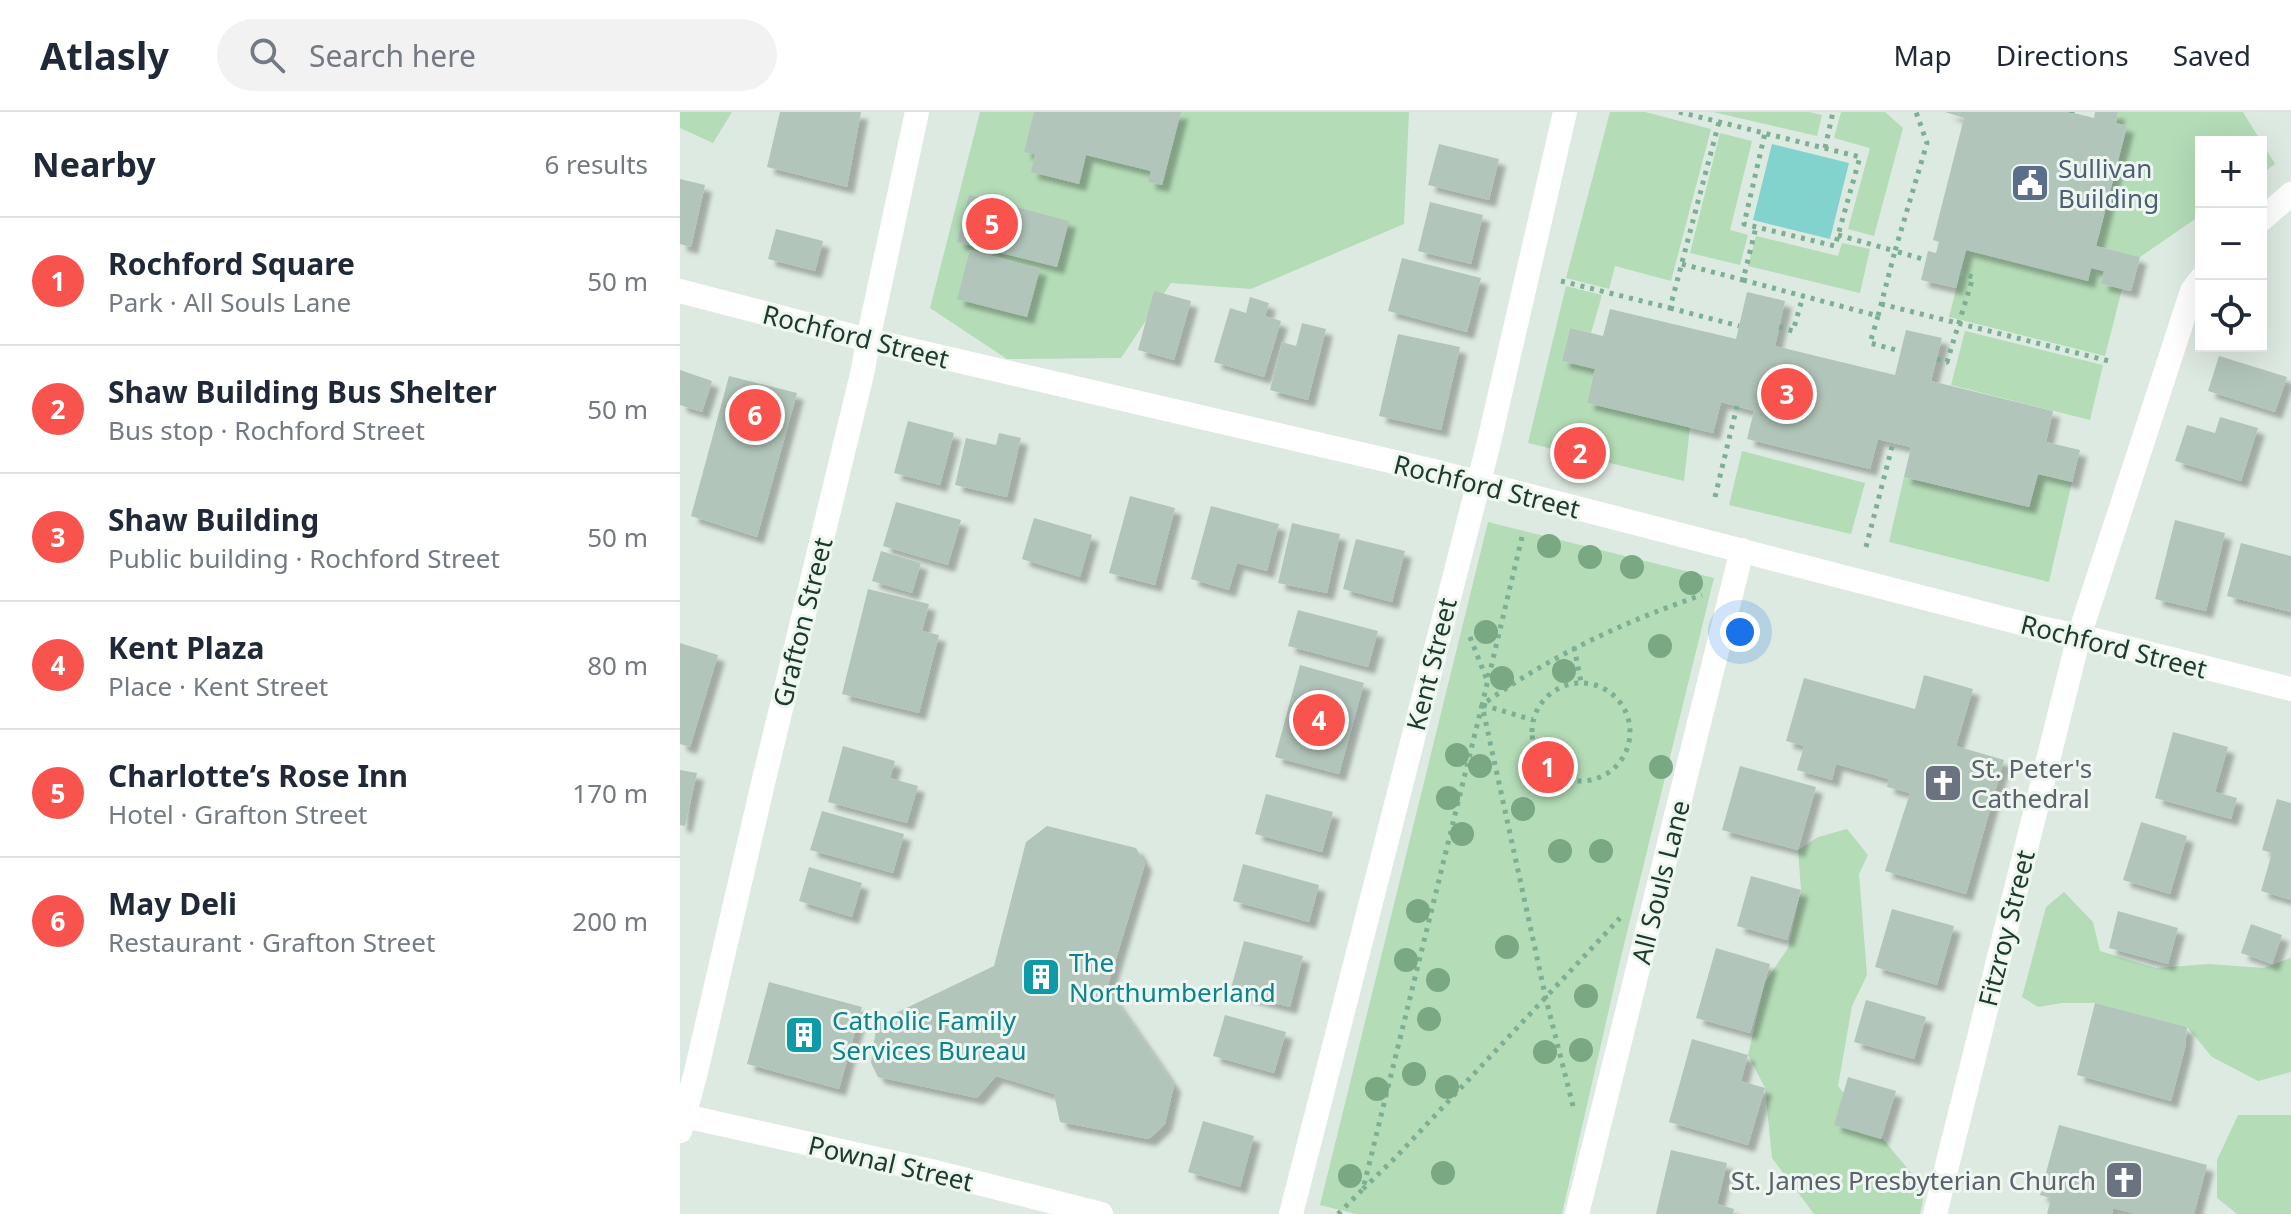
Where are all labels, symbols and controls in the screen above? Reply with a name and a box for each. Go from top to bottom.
search box [217,19,777,91]
text: Atlasly [40,29,169,81]
icon: search [245,33,289,77]
text: Search here [309,35,476,76]
text: Map [1893,36,1952,74]
text: Directions [1996,36,2129,74]
text: Saved [2173,36,2251,74]
map controls [2195,136,2267,352]
button: + [2195,136,2267,208]
text: Nearby [32,141,156,187]
text: 6 results [544,146,648,182]
place label: Sullivan Building [2058,150,2159,216]
public building icon: Sullivan Building [2009,162,2051,204]
pin: 5 [966,194,1018,254]
button: − [2195,208,2267,280]
text: Rochford Square [108,243,355,284]
text: 1 [51,263,65,299]
text: 50 m [587,263,648,299]
button: locate [2195,280,2267,352]
text: Park · All Souls Lane [108,284,351,320]
street label: Rochford Street [759,295,953,377]
pin: 3 [1761,364,1813,424]
text: Shaw Building Bus Shelter [108,371,497,412]
pin: 6 [729,385,781,445]
text: 2 [51,391,65,427]
text: 50 m [587,391,648,427]
text: Bus stop · Rochford Street [108,412,425,448]
pin: 2 [1554,423,1606,483]
street label: Rochford Street [1390,445,1584,527]
text: Shaw Building [108,499,319,540]
text: 3 [51,519,65,555]
text: 50 m [587,519,648,555]
street label: Grafton Street [764,534,840,710]
text: Public building · Rochford Street [108,540,500,576]
street label: Kent Street [1397,594,1465,734]
street label: Rochford Street [2017,605,2211,687]
your location [1720,612,1760,652]
text: Kent Plaza [108,627,264,668]
text: 4 [51,647,65,683]
text: 80 m [587,647,648,683]
text: Place · Kent Street [108,668,328,704]
pin: 4 [1293,690,1345,750]
pin: 1 [1522,737,1574,797]
place label: St. Peter's Cathedral [1971,750,2092,816]
text: Charlotte‘s Rose Inn [108,755,408,796]
church icon: St. Peter's Cathedral [1922,762,1964,804]
text: 5 [51,775,65,811]
text: 170 m [572,775,648,811]
text: Hotel · Grafton Street [108,796,367,832]
street label: All Souls Lane [1622,796,1698,968]
street label: Fitzroy Street [1969,846,2043,1010]
text: May Deli [108,883,237,924]
text: 6 [51,903,65,939]
text: 200 m [572,903,648,939]
text: Restaurant · Grafton Street [108,924,435,960]
place label: The Northumberland [1069,944,1276,1010]
building icon: The Northumberland [1020,956,1062,998]
place label: Catholic Family Services Bureau [832,1002,1026,1068]
building icon: Catholic Family Services Bureau [783,1014,825,1056]
street label: Pownal Street [805,1127,977,1199]
church icon: St. James Presbyterian Church [2103,1159,2145,1201]
place label: St. James Presbyterian Church [1731,1162,2096,1198]

